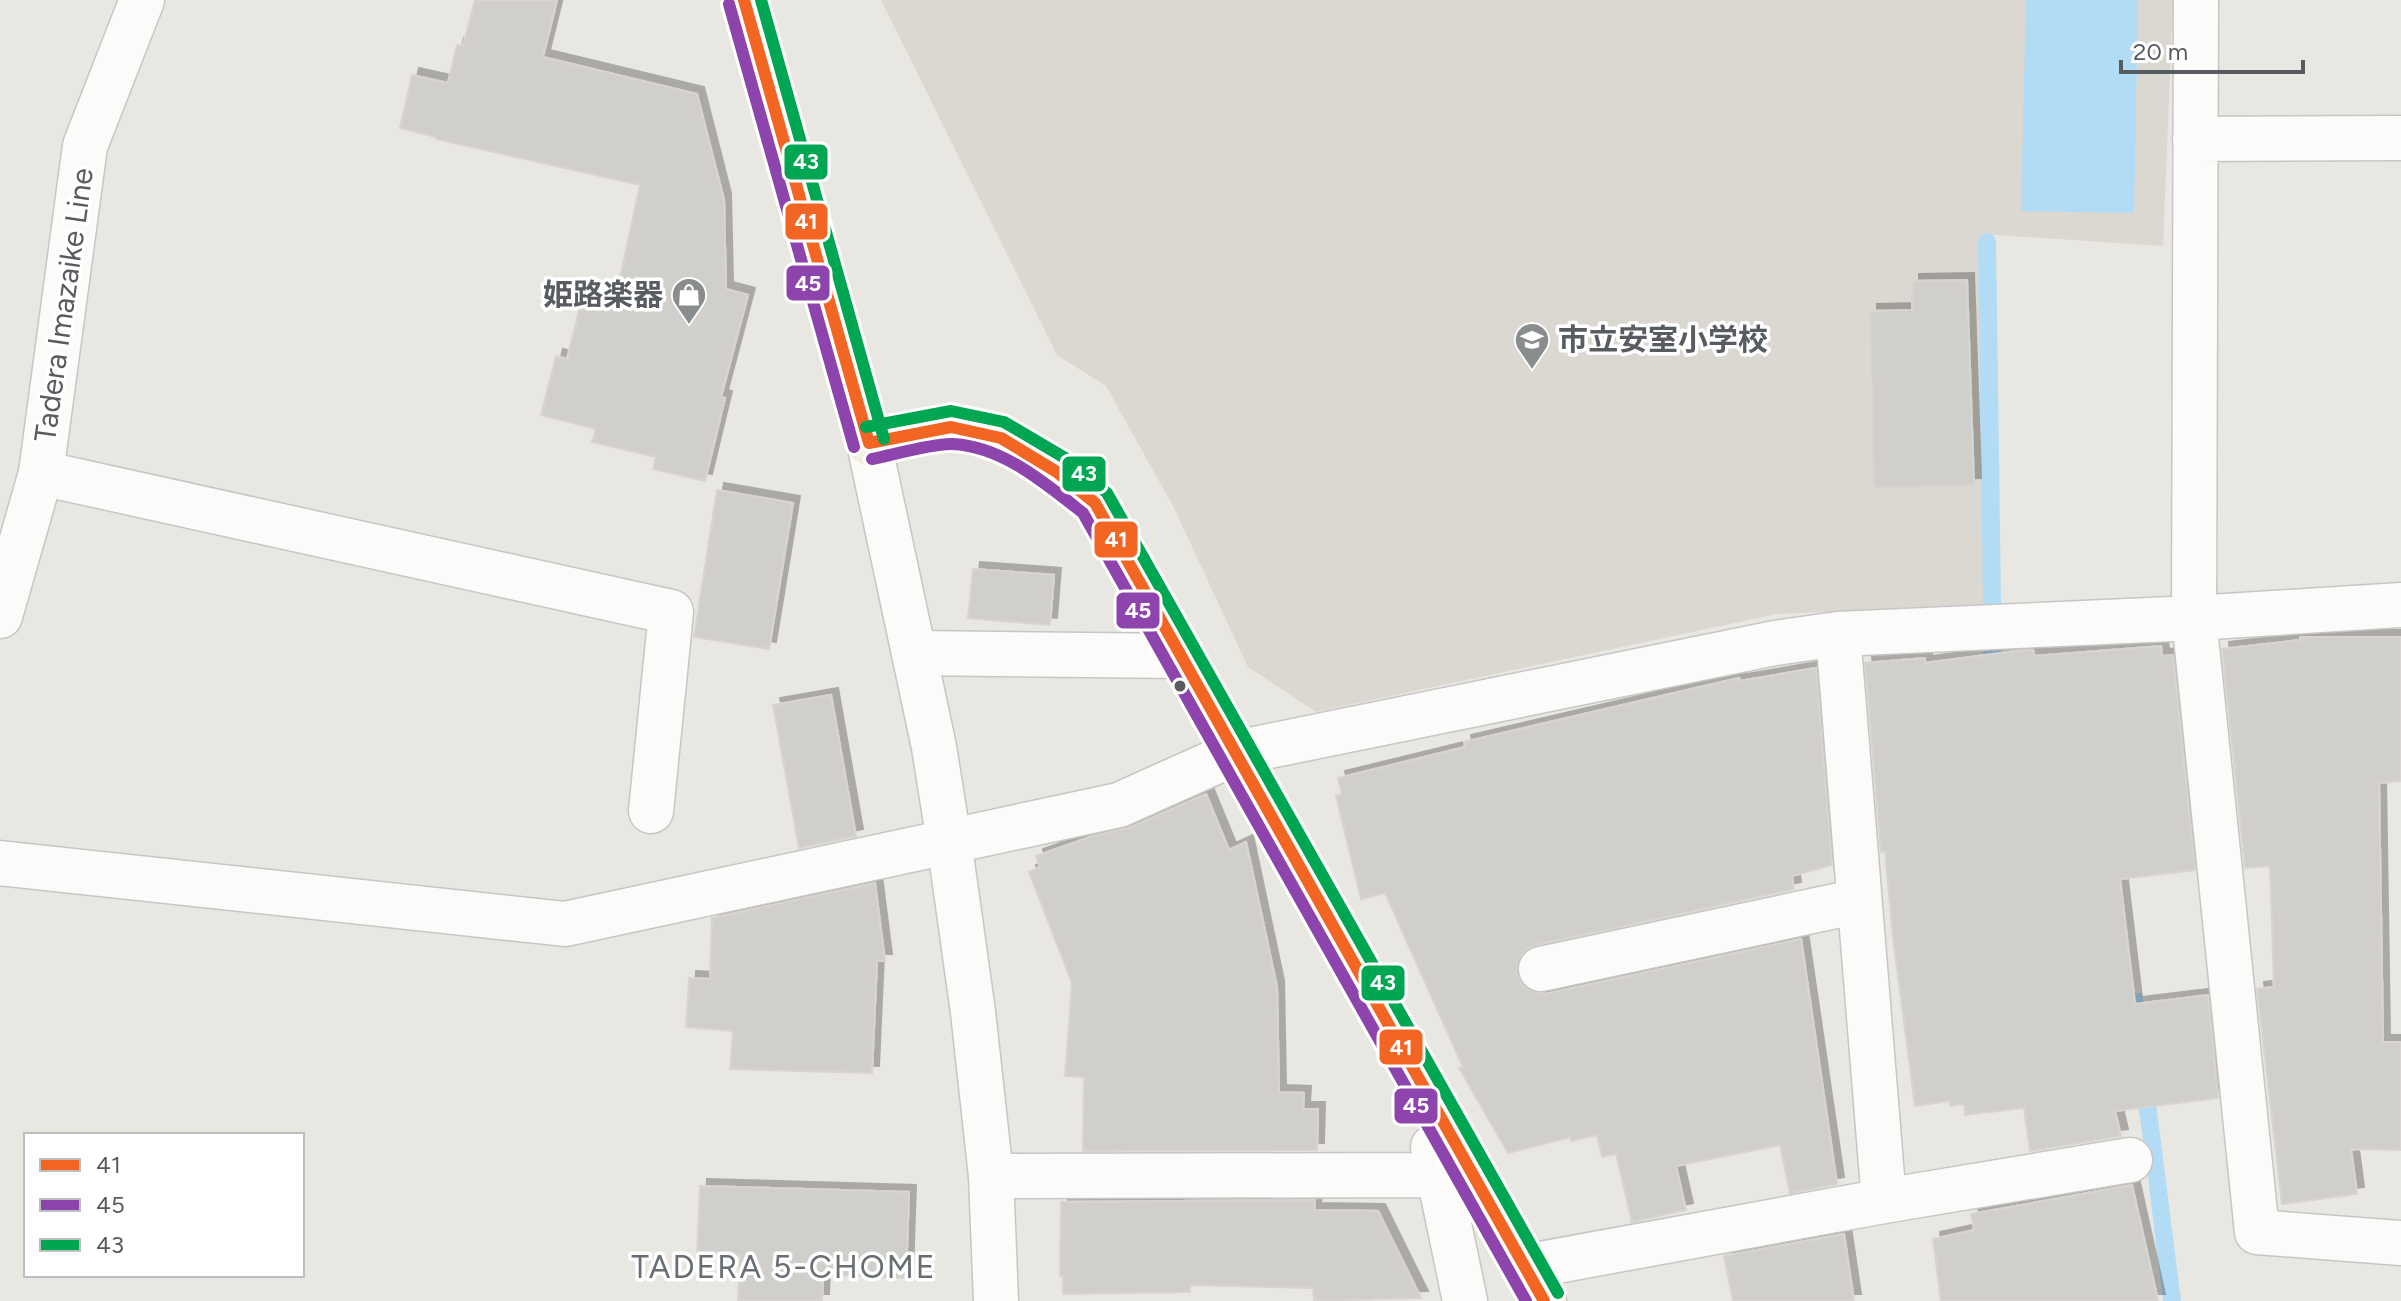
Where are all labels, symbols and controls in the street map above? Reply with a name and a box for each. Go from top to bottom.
scale bar [2121,24,2303,74]
text: 20 m [2133,37,2188,66]
line badge: 43 [783,143,829,181]
text: 43 [793,148,819,175]
street label: Tadera Imazaike Line [26,165,101,444]
line badge: 41 [784,202,829,241]
text: 41 [794,208,818,235]
line badge: 45 [785,264,831,302]
text: 45 [795,270,821,297]
place label: 姫路楽器 [543,276,663,313]
shop icon: 姫路楽器 [670,276,708,326]
school or university icon: 市立安室小学校 [1513,321,1551,371]
place label: 市立安室小学校 [1558,321,1768,358]
line badge: 43 [1061,455,1107,493]
text: 43 [1071,460,1097,487]
line badge: 41 [1093,520,1139,559]
text: 41 [1104,526,1128,553]
line badge: 45 [1115,591,1161,630]
text: 45 [1125,597,1151,624]
unlabelled marker [1172,678,1188,694]
line badge: 43 [1360,964,1406,1002]
text: 43 [1370,969,1396,996]
line badge: 41 [1378,1028,1424,1066]
text: 41 [1389,1034,1413,1061]
line badge: 45 [1393,1087,1439,1125]
text: 45 [1403,1092,1429,1119]
legend [24,1133,304,1277]
text: 41 [96,1150,121,1179]
text: 45 [96,1190,125,1219]
text: 43 [96,1230,124,1259]
district label: TADERA 5-CHOME [631,1248,937,1286]

